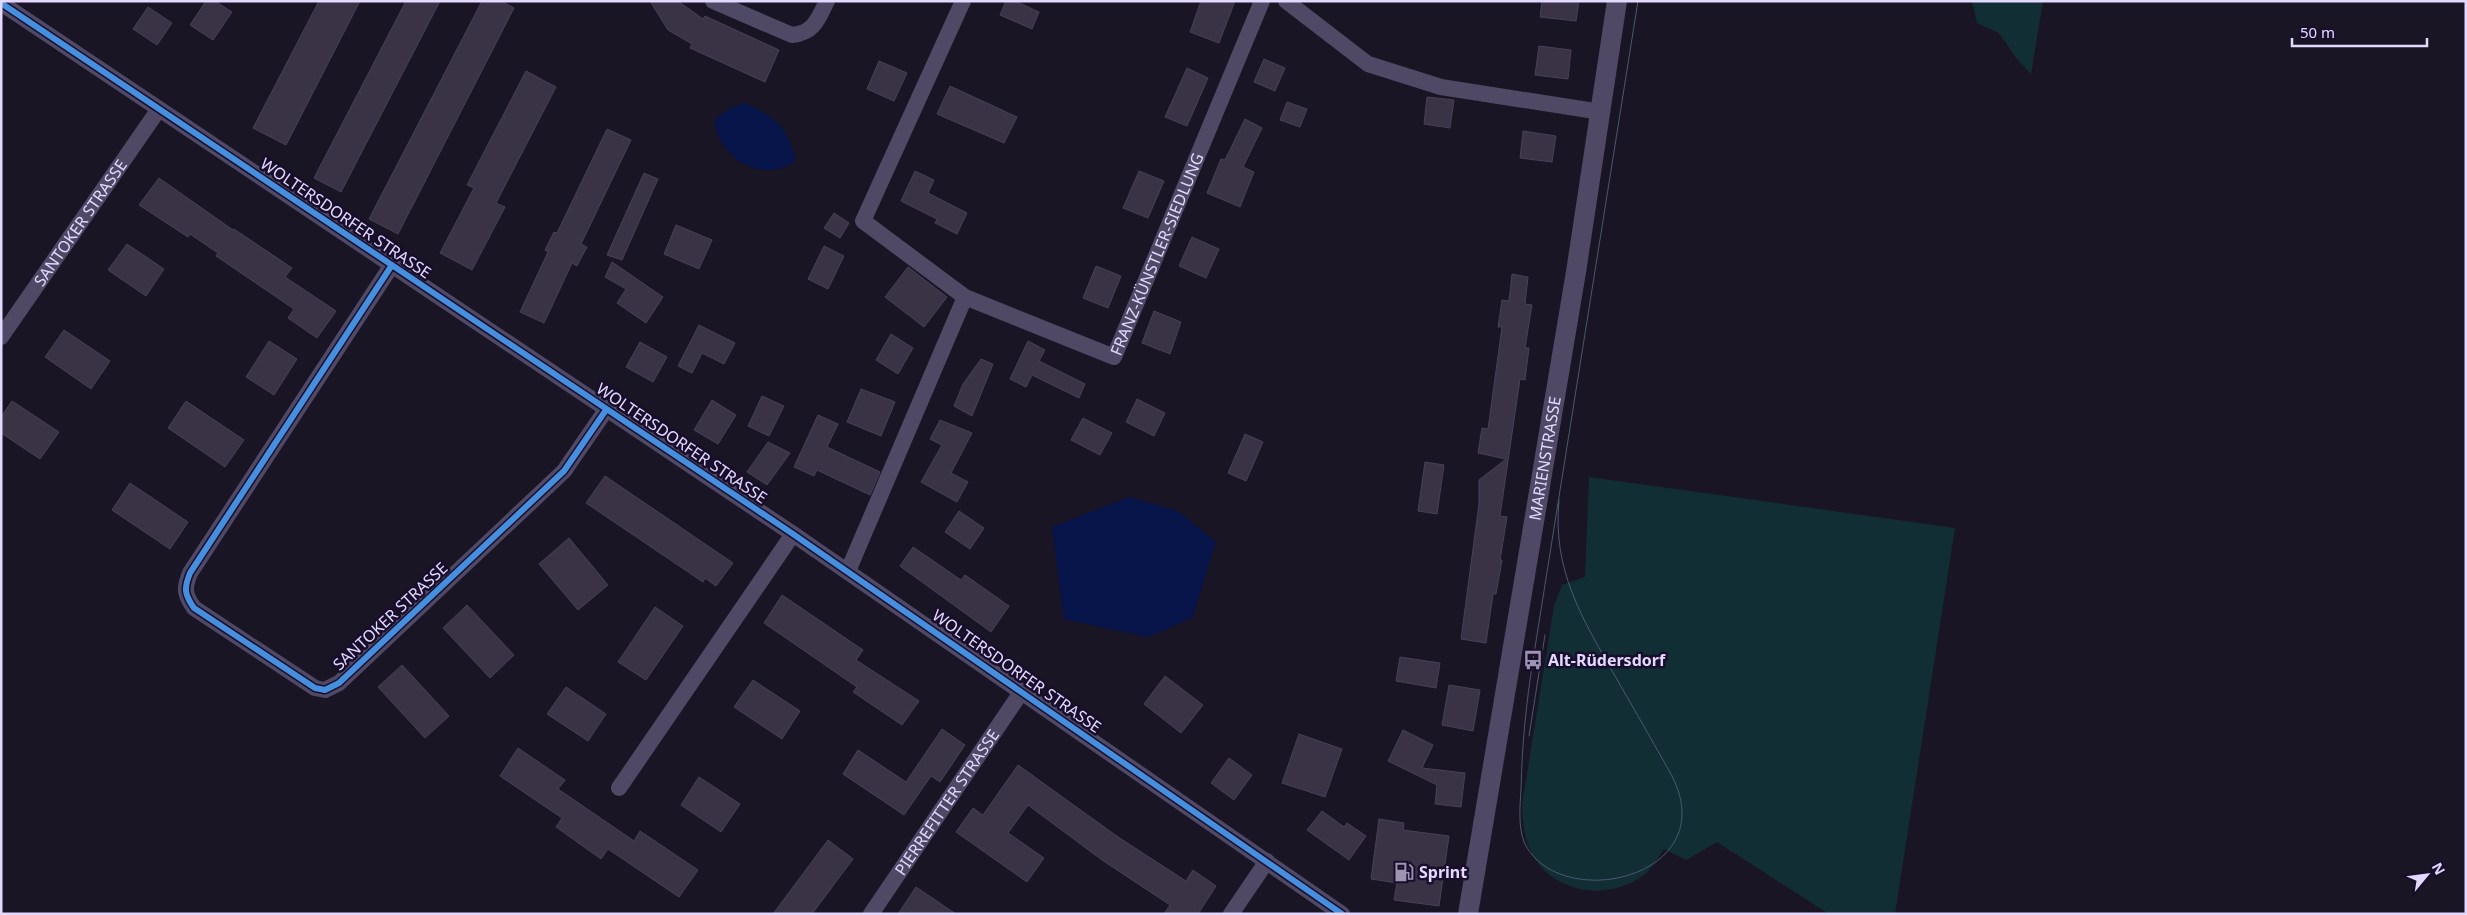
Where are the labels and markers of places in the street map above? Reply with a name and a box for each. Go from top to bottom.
bus stop icon: Alt-Rüdersdorf [1522,649,1544,671]
place label: Alt-Rüdersdorf [1548,649,1666,671]
fuel station icon: Sprint [1393,861,1415,883]
place label: Sprint [1419,861,1467,883]

